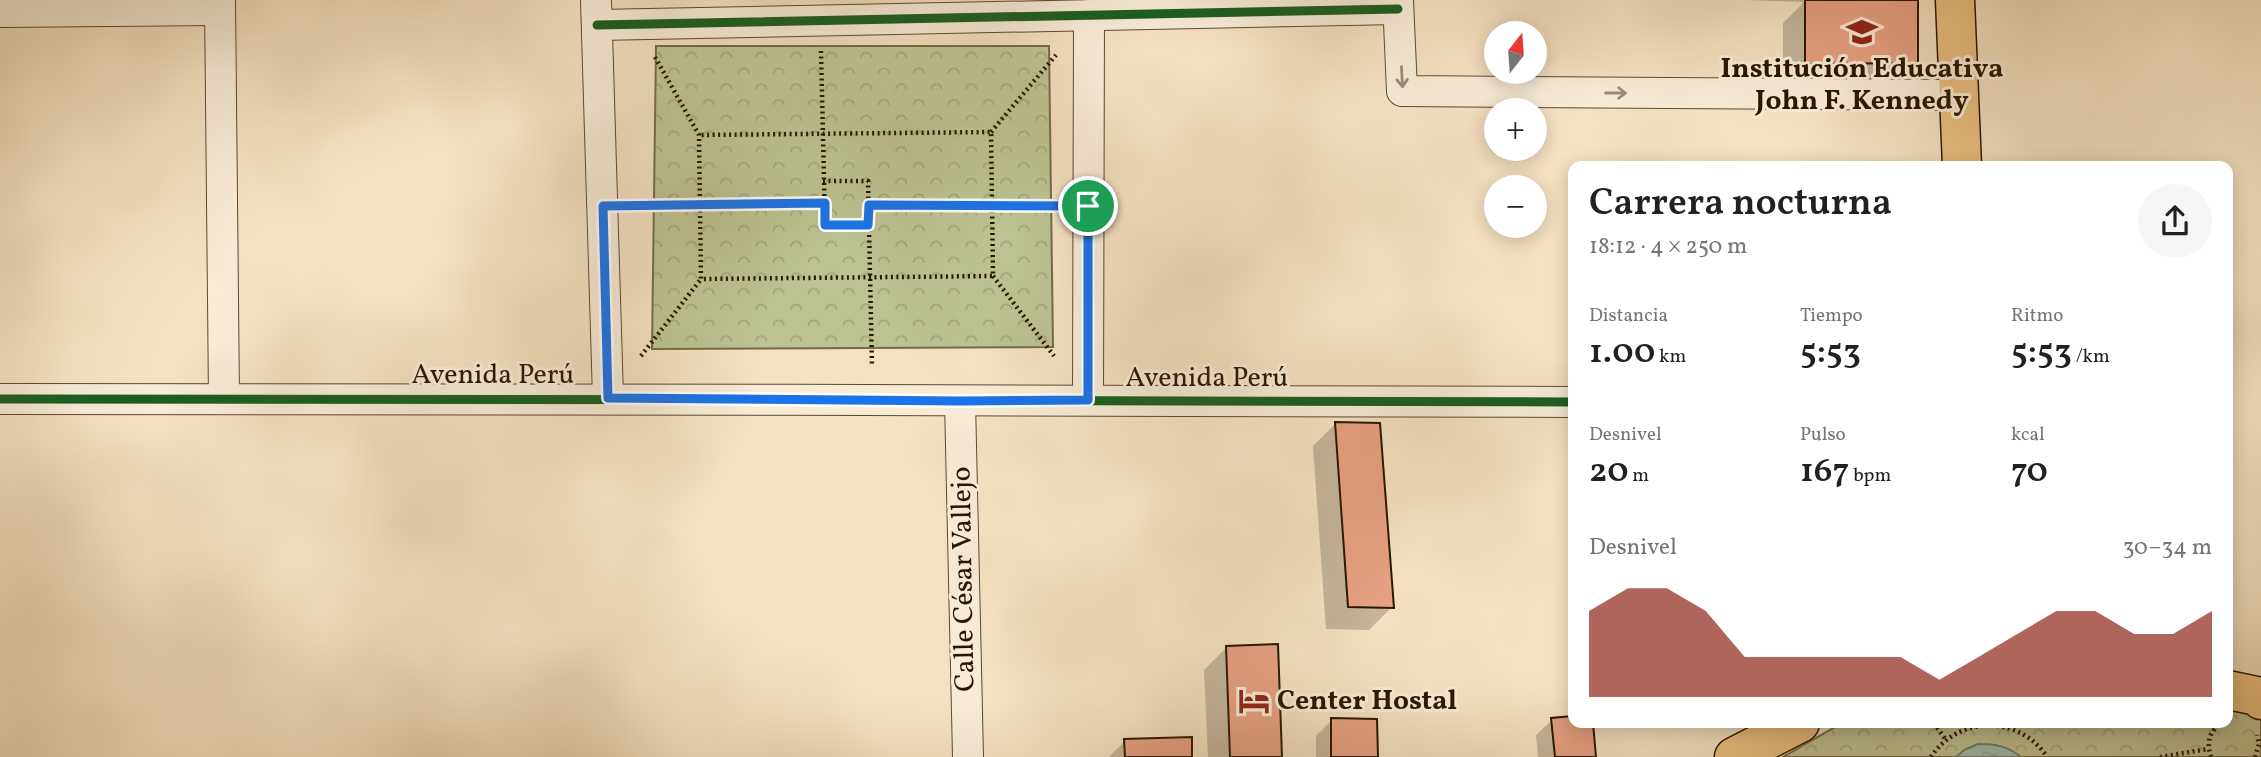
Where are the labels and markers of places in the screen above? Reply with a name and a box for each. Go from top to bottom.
school or university icon: Institución Educativa John F. Kennedy [1845,15,1879,49]
place label: Institución Educativa John F. Kennedy [1721,50,2003,121]
pin [1058,176,1118,236]
place label: Center Hostal [1277,682,1457,721]
hotel icon: Center Hostal [1237,684,1271,718]

